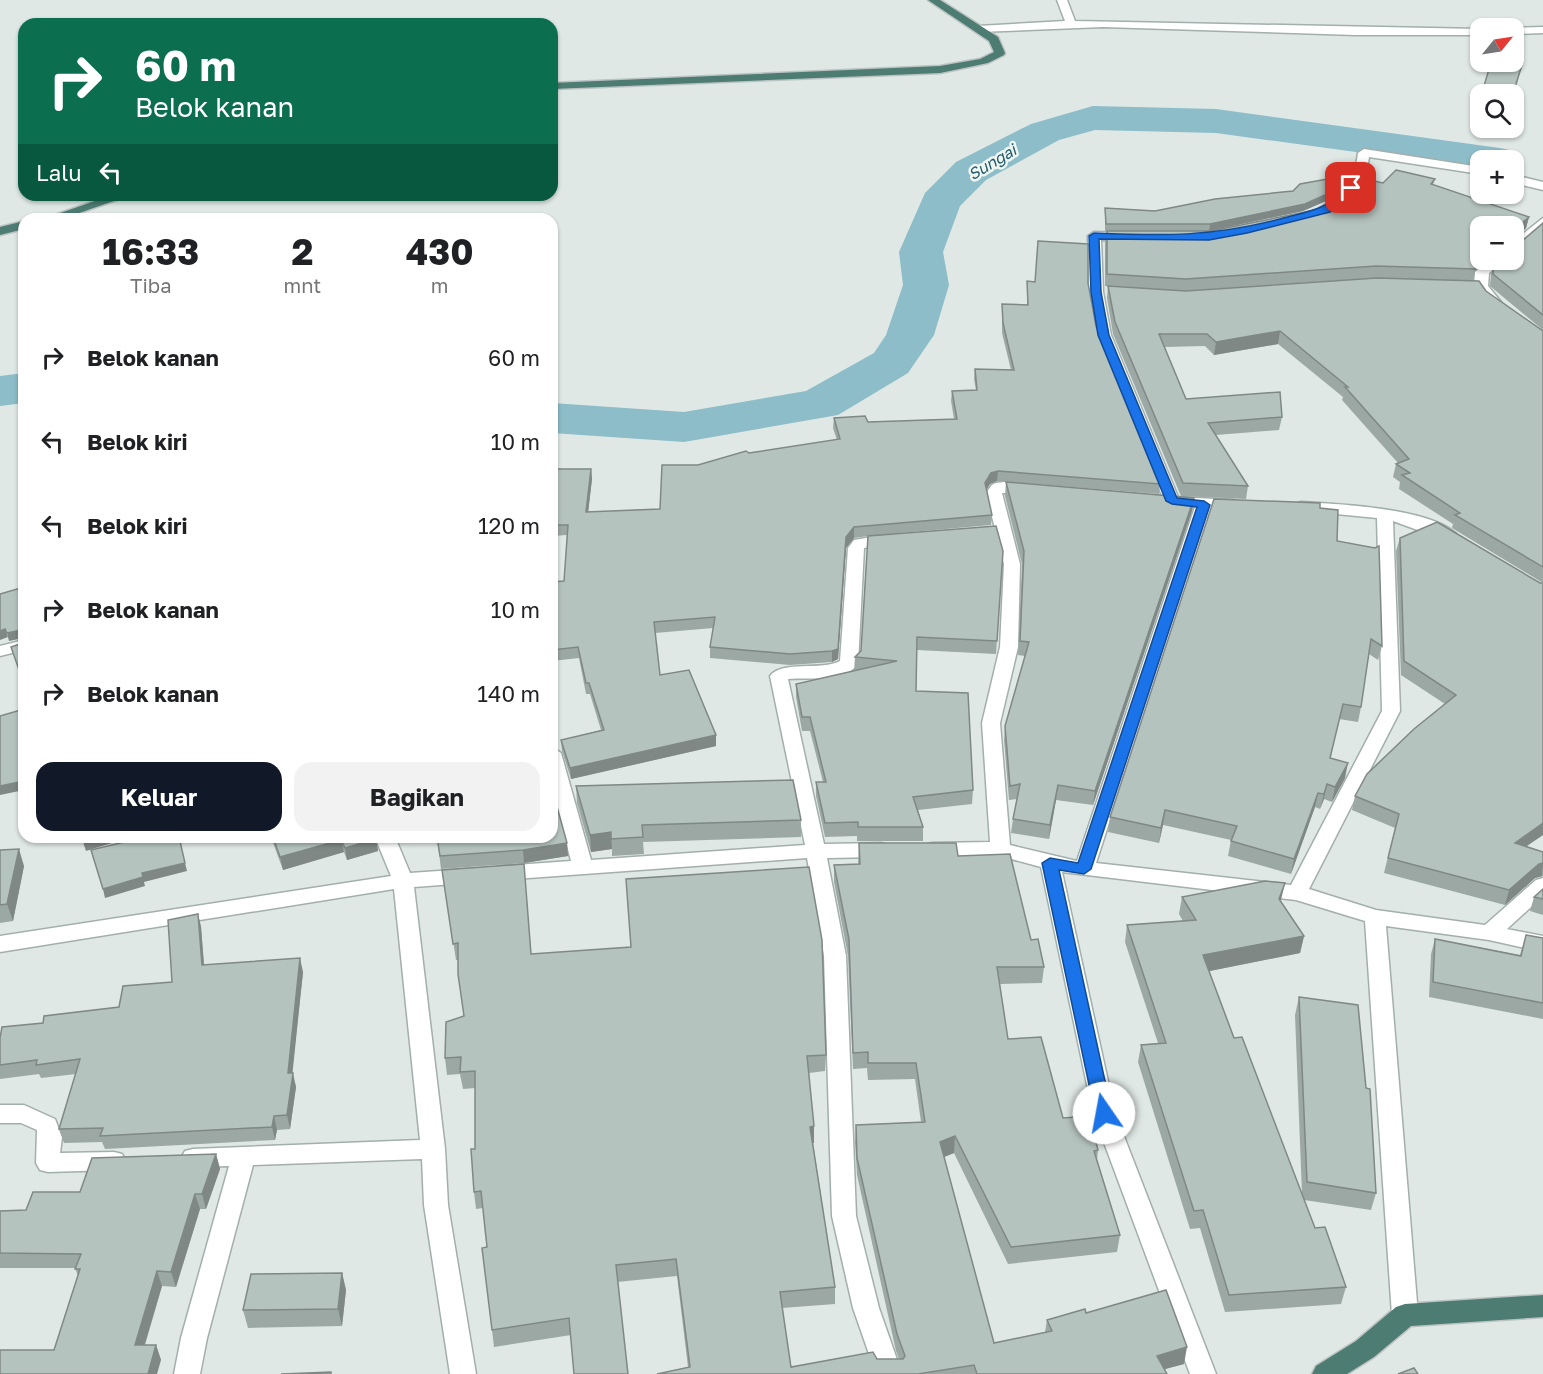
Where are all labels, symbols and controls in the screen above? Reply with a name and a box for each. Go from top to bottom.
north arrow [1470,18,1524,72]
map controls [1470,18,1524,270]
text: 60 m [135,40,236,90]
icon: right [36,42,114,120]
button: search [1470,84,1524,138]
text: Belok kanan [135,91,294,123]
water label: Sungai [964,139,1021,184]
button: + [1470,150,1524,204]
icon: left [94,156,127,189]
text: Lalu [36,159,82,186]
pin [1325,162,1376,213]
icon: arrive [1334,171,1367,204]
button: − [1470,216,1524,270]
text: 16:33 [102,230,199,273]
text: 2 [291,230,313,273]
text: 430 [406,230,474,273]
text: Tiba [130,273,171,297]
text: mnt [284,273,321,297]
text: m [431,273,449,297]
icon: right [36,341,69,374]
text: Belok kanan [87,344,219,371]
text: 60 m [488,344,540,371]
icon: left [36,425,69,458]
text: Belok kiri [87,428,188,455]
text: 10 m [491,428,540,455]
icon: left [36,509,69,542]
text: Belok kiri [87,512,188,539]
text: 120 m [478,512,540,539]
icon: right [36,593,69,626]
text: Belok kanan [87,596,219,623]
text: 10 m [491,596,540,623]
icon: right [36,677,69,710]
text: Belok kanan [87,680,219,707]
text: 140 m [477,680,540,707]
button: Keluar [36,762,282,831]
button: Bagikan [294,762,540,831]
position arrow [1072,1081,1136,1145]

